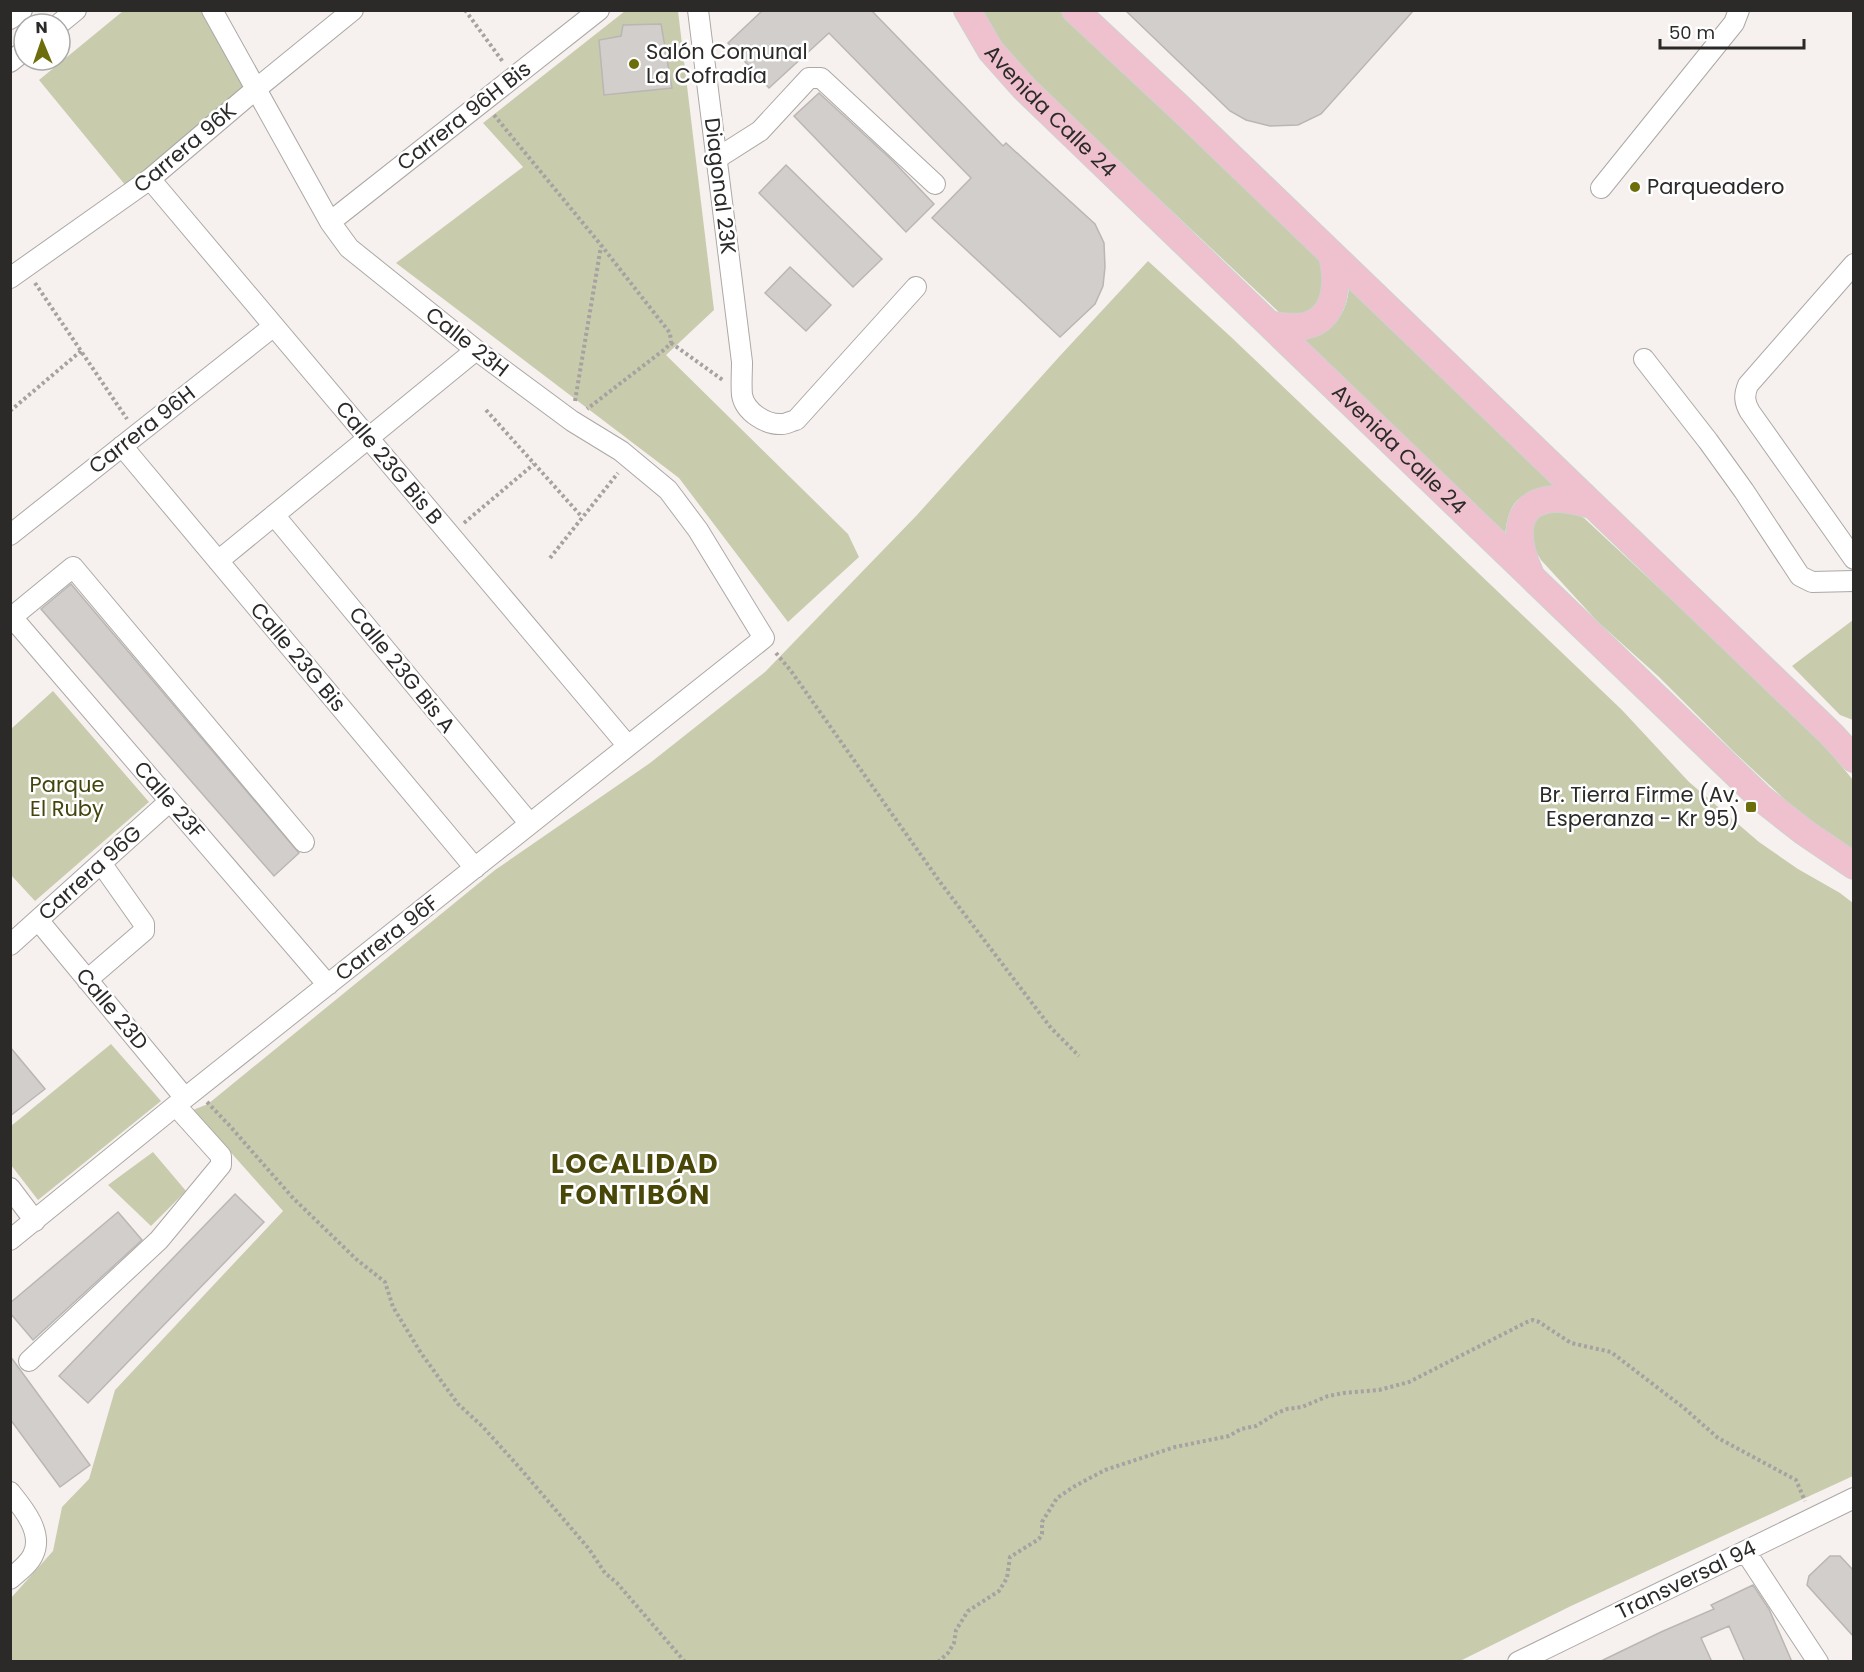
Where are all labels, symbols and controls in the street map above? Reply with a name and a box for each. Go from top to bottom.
north arrow [12,12,72,72]
scale bar [1660,12,1804,50]
text: N [35,16,48,39]
text: 50 m [1669,20,1715,45]
place label: Salón Comunal La Cofradía [646,37,808,90]
street label: Avenida Calle 24 [978,38,1123,183]
street label: Carrera 96H Bis [391,54,537,177]
marker: Salón Comunal La Cofradía [627,57,641,71]
street label: Carrera 96K [127,96,243,199]
street label: Diagonal 23K [698,116,743,256]
place label: Parqueadero [1647,172,1785,201]
marker: Parqueadero [1628,180,1642,194]
street label: Calle 23H [420,300,515,383]
street label: Avenida Calle 24 [1326,377,1473,521]
street label: Carrera 96H [82,379,201,480]
street label: Calle 23G Bis B [329,395,450,531]
street label: Calle 23G Bis [244,596,353,718]
street label: Calle 23G Bis A [342,601,462,739]
street label: Calle 23F [127,755,211,845]
park label: Parque El Ruby [30,770,104,823]
place label: Br. Tierra Firme (Av. Esperanza - Kr 95) [1540,780,1739,833]
marker: Br. Tierra Firme (Av. Esperanza - Kr 95) [1744,800,1758,814]
street label: Carrera 96G [32,818,148,927]
street label: Carrera 96F [329,888,444,987]
street label: Calle 23D [70,962,155,1056]
district label: LOCALIDAD FONTIBÓN [551,1145,719,1213]
street label: Transversal 94 [1611,1533,1761,1626]

